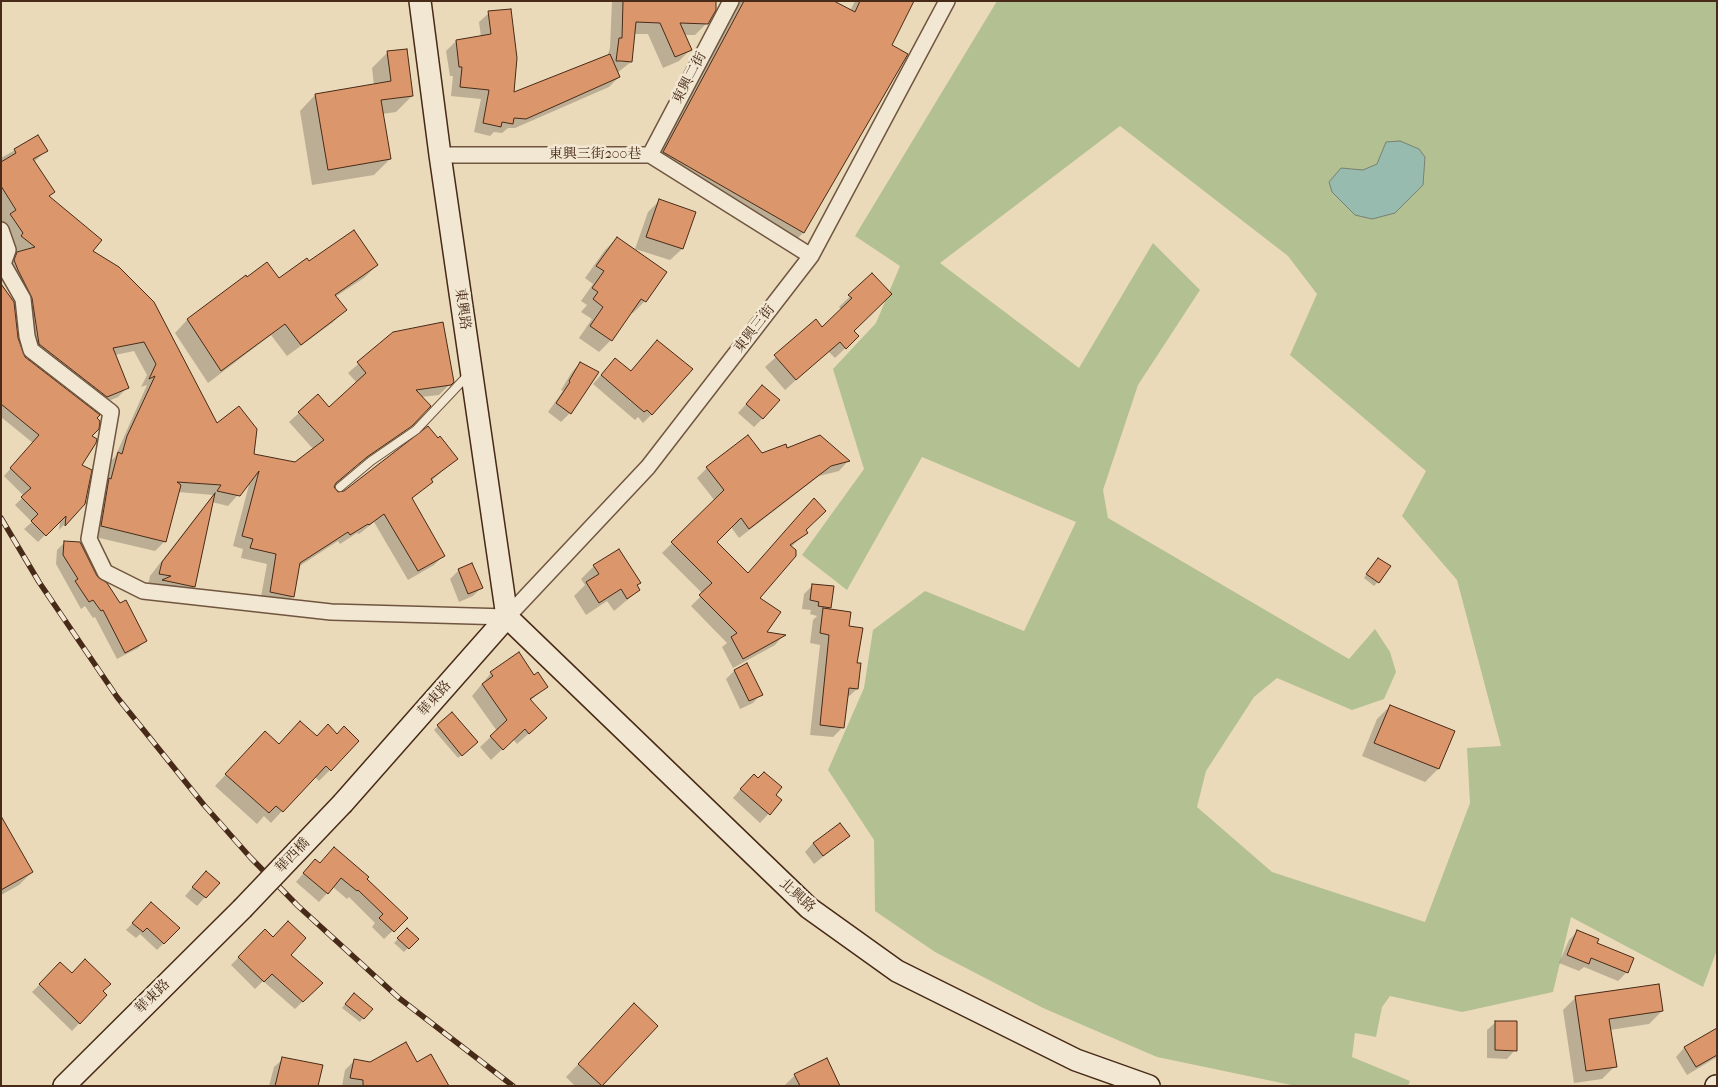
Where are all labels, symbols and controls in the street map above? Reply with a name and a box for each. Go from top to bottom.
street label: 東興二街 [669,49,711,107]
street label: 東興三街200巷 [549,147,641,163]
street label: 東興路 [451,287,473,331]
street label: 東興三街 [731,302,779,356]
street label: 華東路 [415,678,455,720]
street label: 華西橋 [272,835,314,877]
street label: 北興路 [776,876,818,916]
street label: 華東路 [132,976,174,1018]

